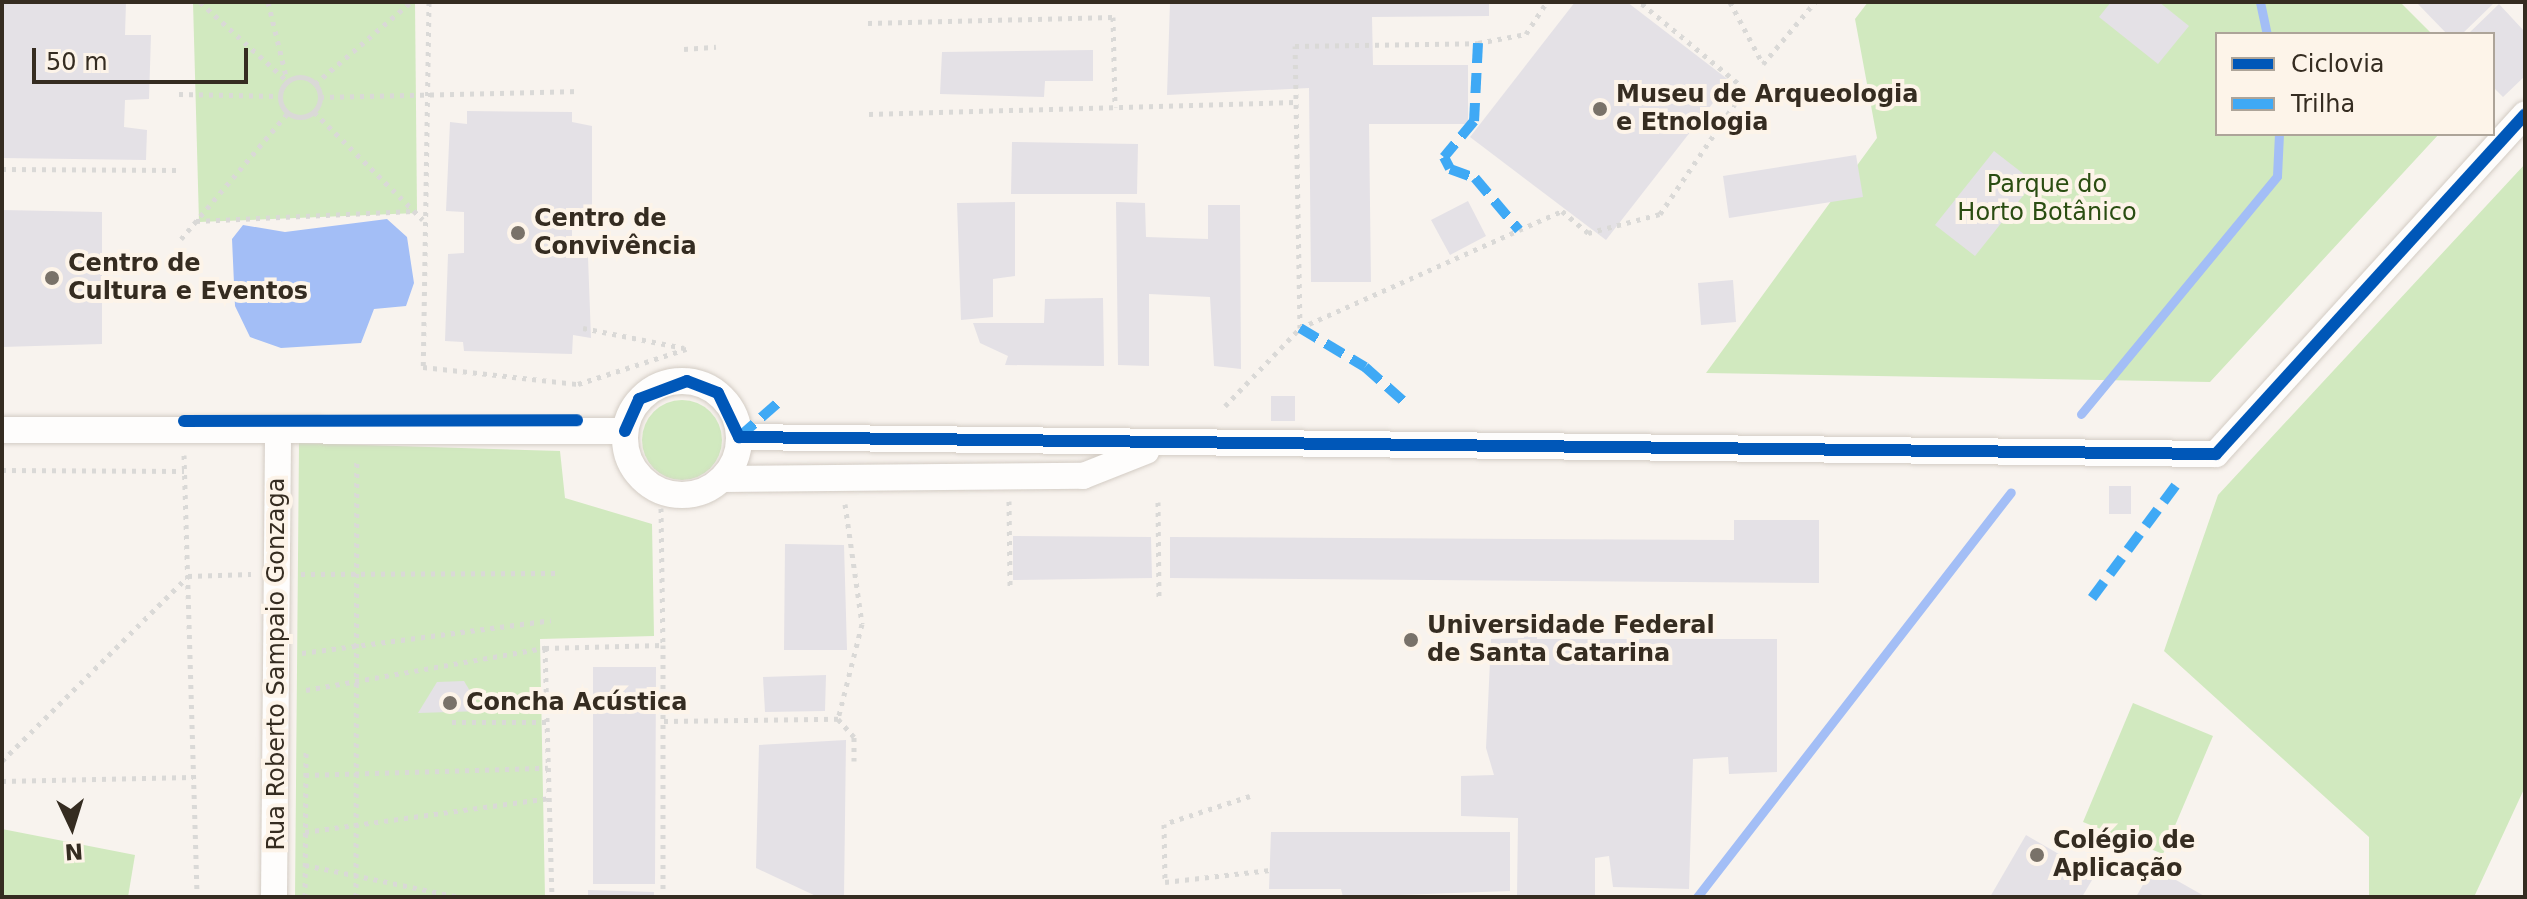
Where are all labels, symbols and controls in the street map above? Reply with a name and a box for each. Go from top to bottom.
scale bar [36,32,252,82]
legend [2215,32,2495,136]
text: 50 m [46,48,108,76]
text: Ciclovia [2291,50,2385,78]
place label: Museu de Arqueologia e Etnologia [1616,81,1919,137]
text: Trilha [2291,90,2355,118]
marker: Museu de Arqueologia e Etnologia [1591,100,1609,118]
park label: Parque do Horto Botânico [1957,171,2137,227]
place label: Centro de Convivência [534,205,697,261]
marker: Centro de Convivência [509,224,527,242]
place label: Centro de Cultura e Eventos [68,250,308,306]
marker: Centro de Cultura e Eventos [43,269,61,287]
street label: Rua Roberto Sampaio Gonzaga [263,478,291,850]
place label: Universidade Federal de Santa Catarina [1427,612,1715,668]
marker: Universidade Federal de Santa Catarina [1402,631,1420,649]
place label: Concha Acústica [466,689,687,717]
marker: Concha Acústica [441,694,459,712]
north arrow [32,787,112,867]
place label: Colégio de Aplicação [2053,827,2195,883]
text: N [64,838,84,865]
marker: Colégio de Aplicação [2028,846,2046,864]

